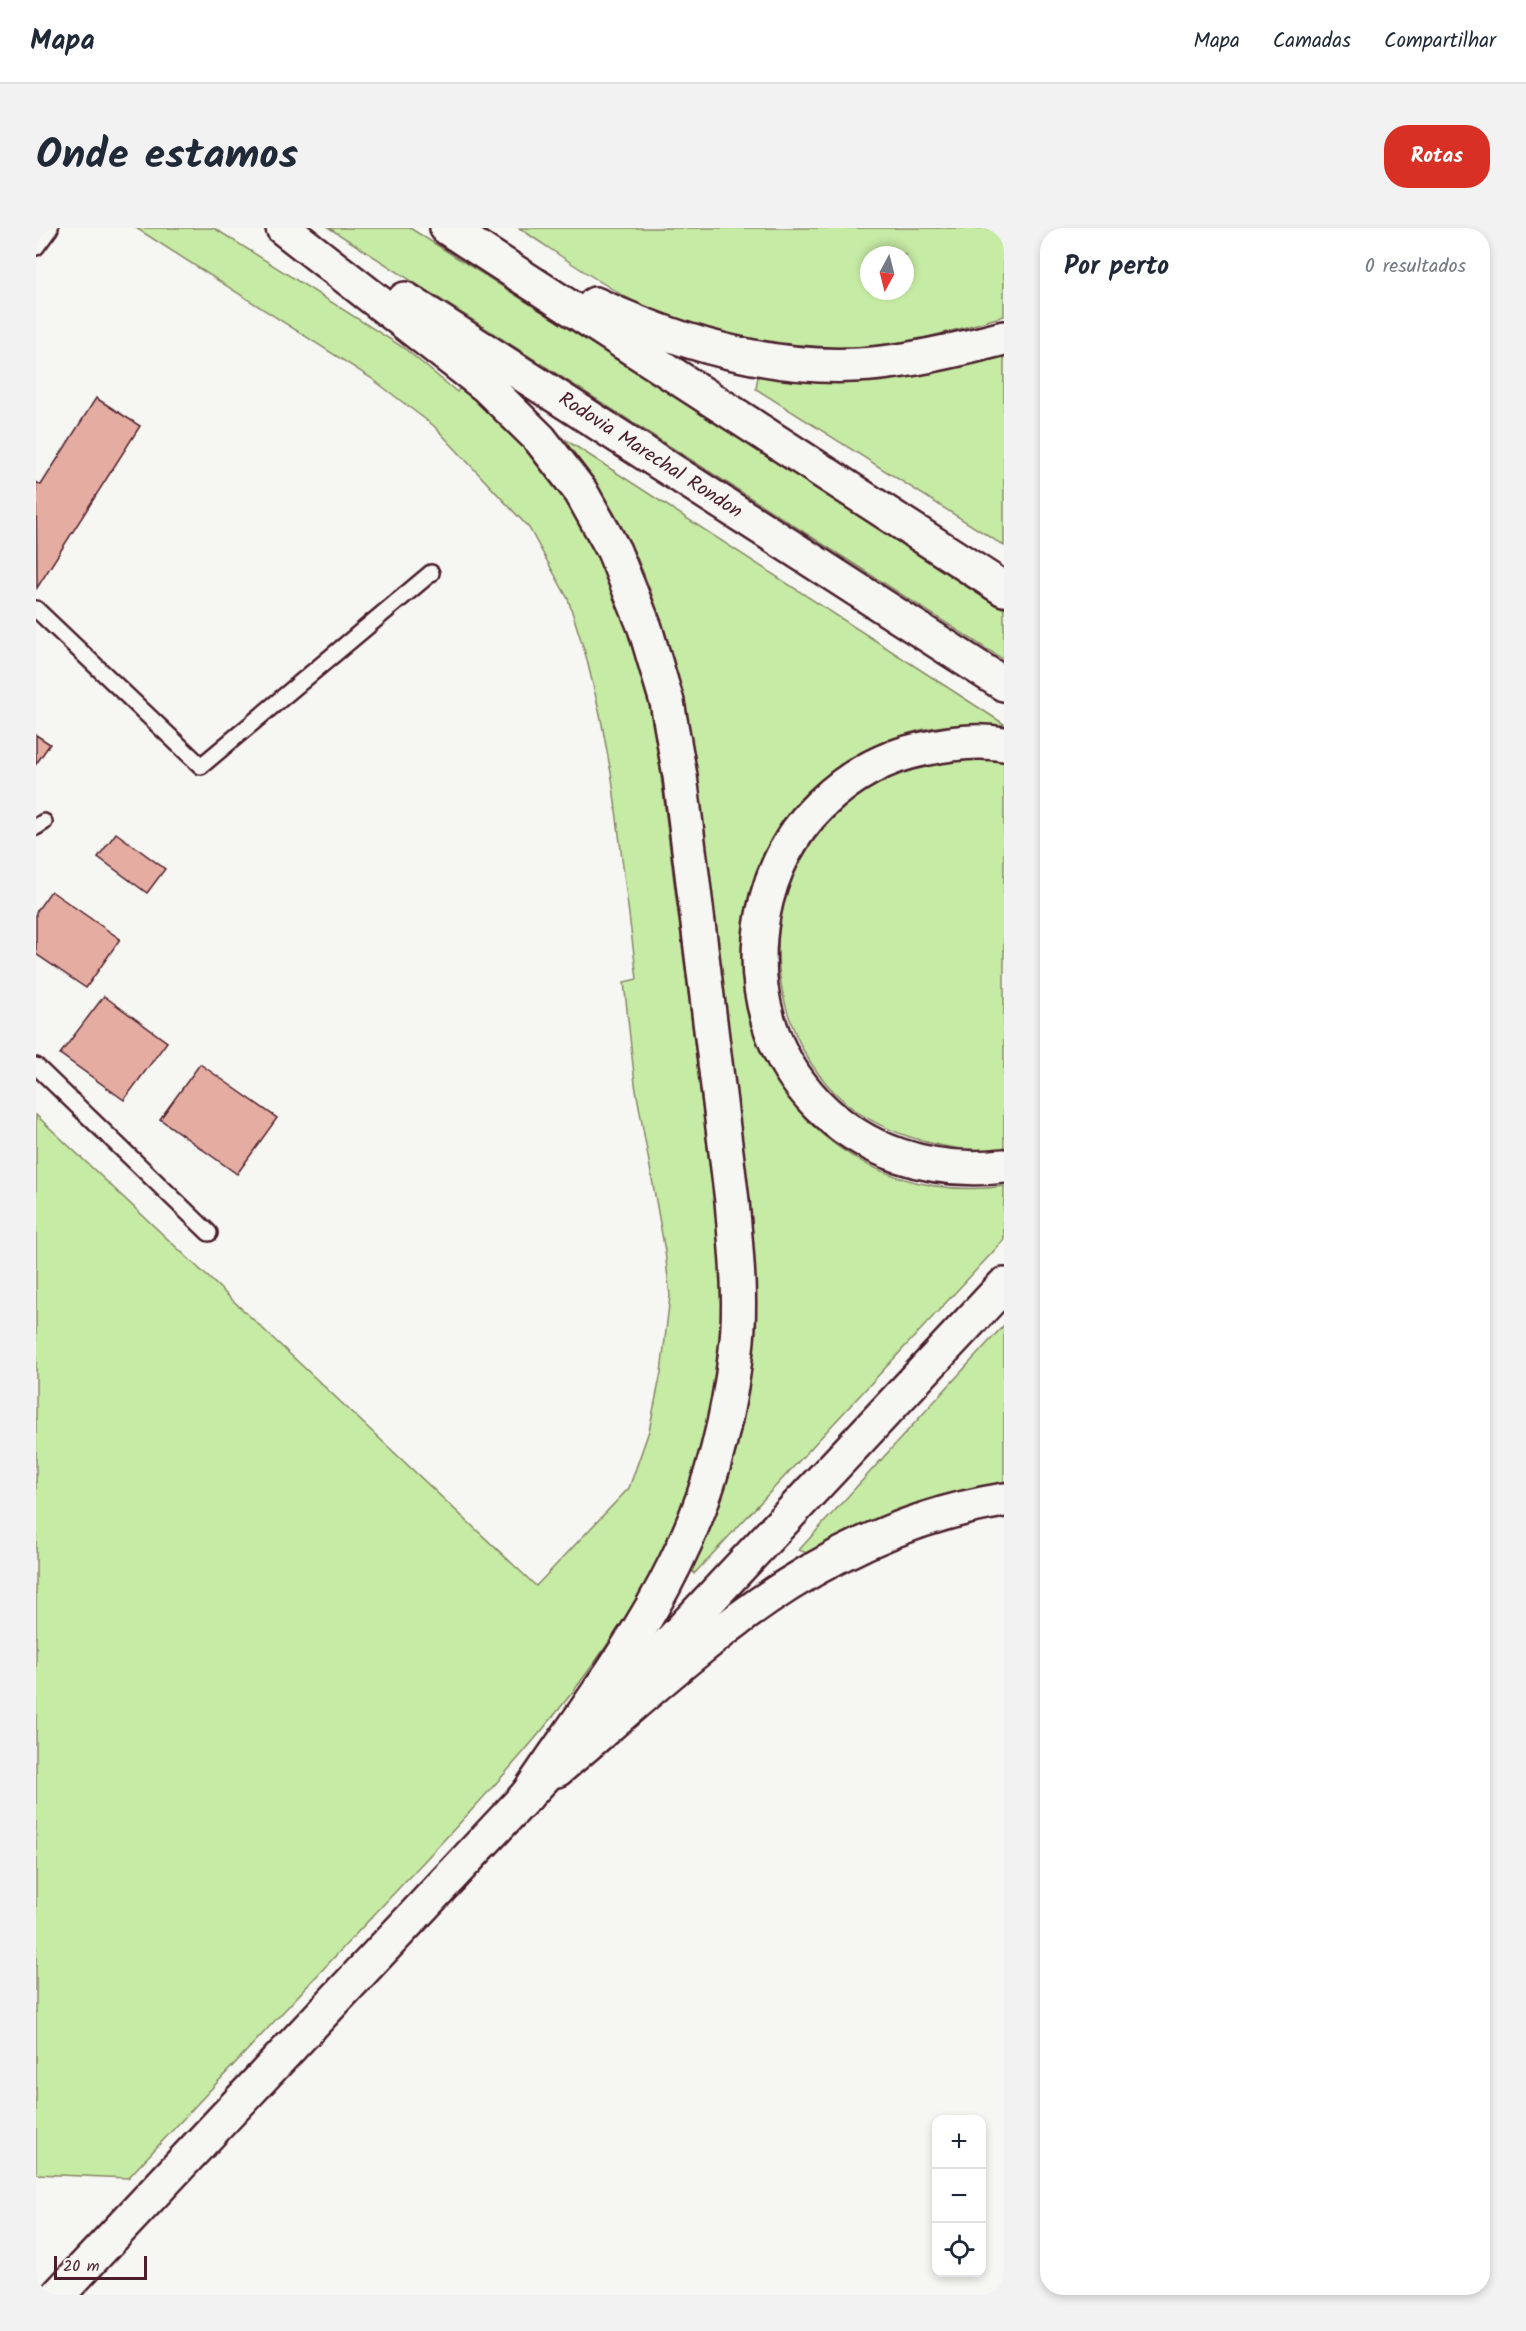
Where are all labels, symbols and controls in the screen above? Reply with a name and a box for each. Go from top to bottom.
text: Mapa [30,19,95,64]
text: Mapa [1193,25,1240,58]
text: Camadas [1273,25,1351,58]
text: Compartilhar [1384,25,1496,58]
text: Onde estamos [36,123,298,190]
button: Rotas [1384,125,1490,188]
north arrow [860,246,914,300]
text: Por perto [1064,246,1169,288]
text: 0 resultados [1365,251,1466,283]
street label: Rodovia Marechal Rondon [551,384,749,528]
map controls [932,2115,986,2277]
button: + [932,2115,986,2169]
button: − [932,2169,986,2223]
button: locate [932,2223,986,2277]
scale bar [54,2253,147,2280]
text: 20 m [63,2254,99,2279]

